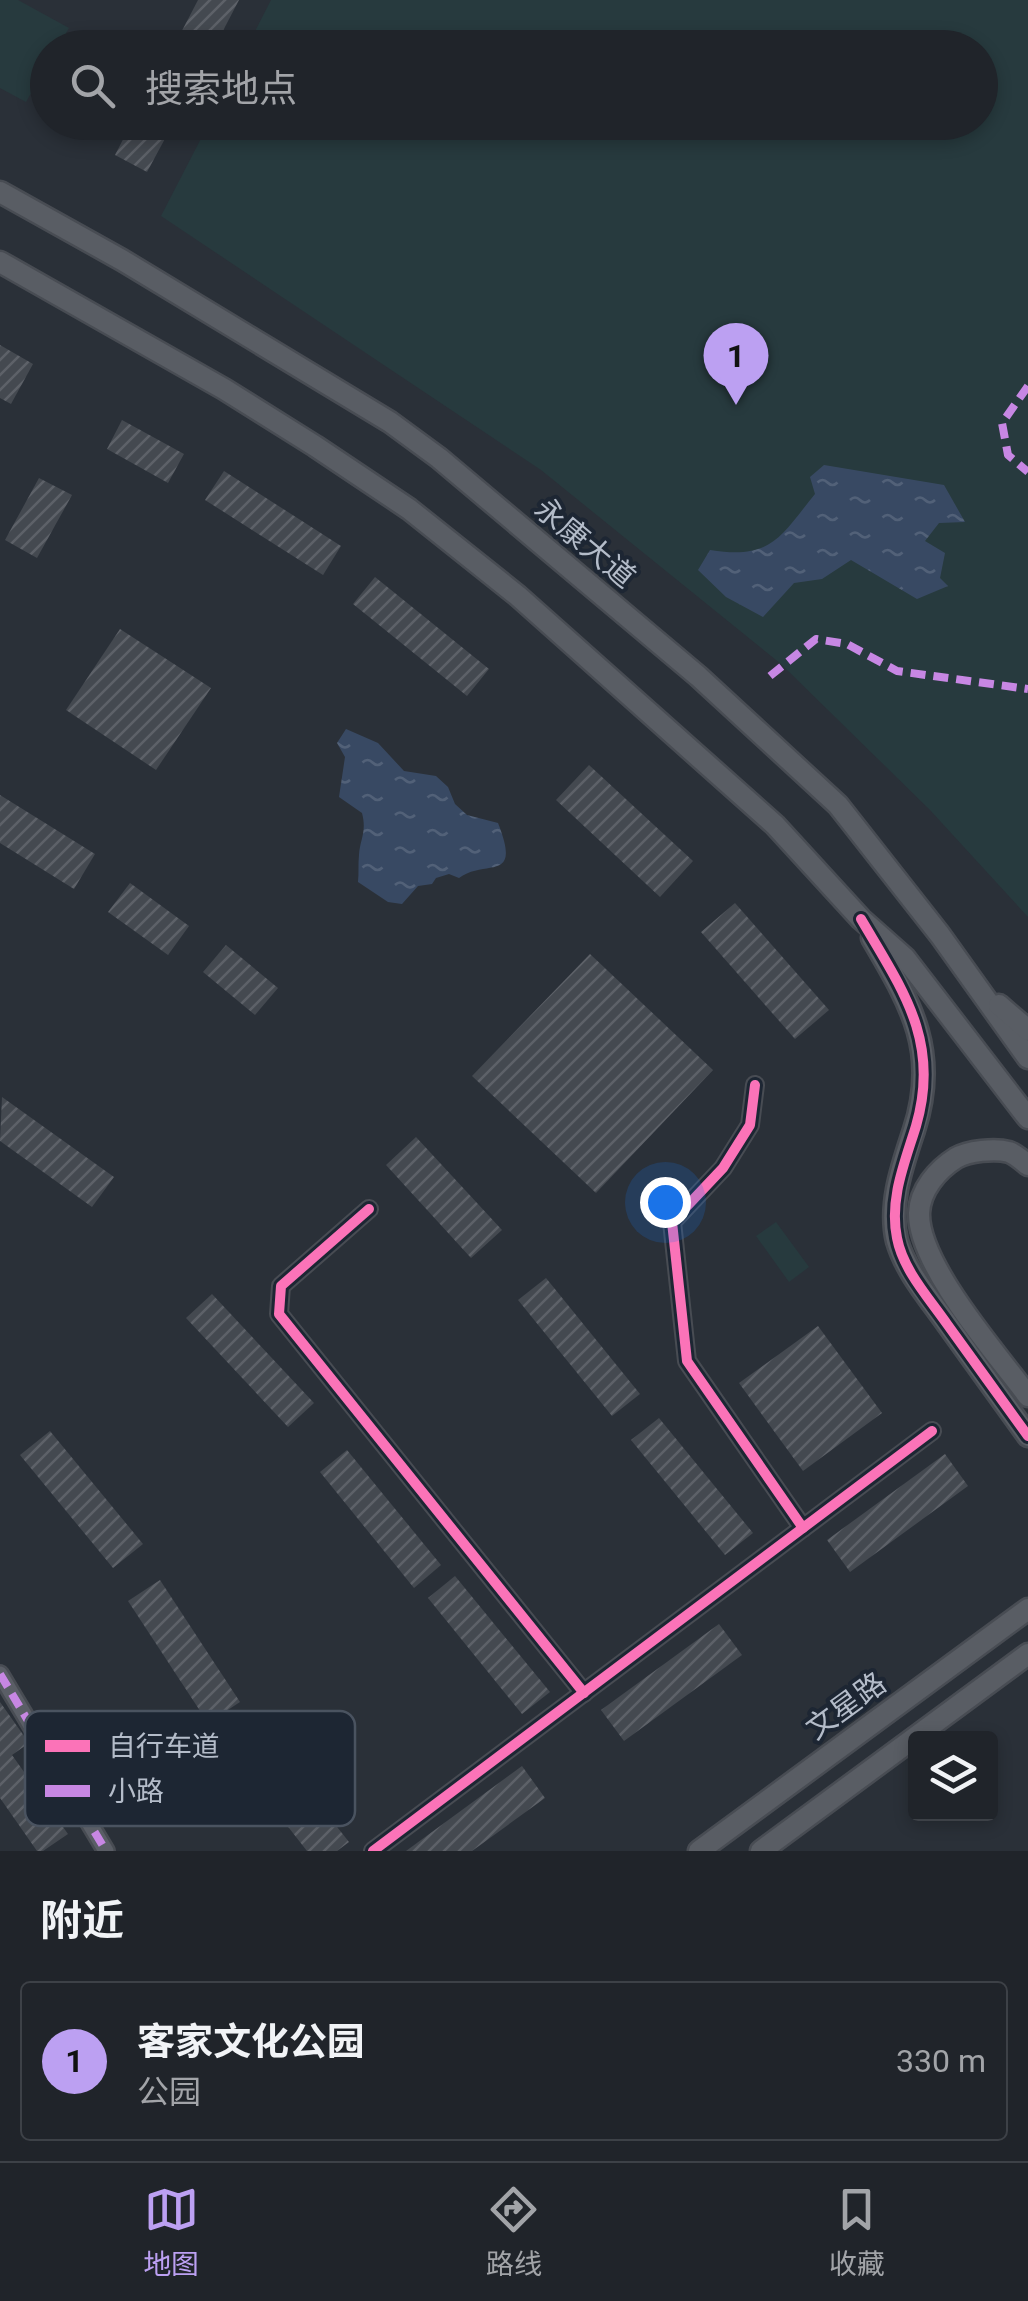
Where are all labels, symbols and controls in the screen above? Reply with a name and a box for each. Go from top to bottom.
search box [30,30,998,140]
icon: search [65,58,120,113]
text: 搜索地点 [145,67,297,111]
pin: 1 [704,322,768,405]
street label: 永康大道 [528,491,643,595]
your location [640,1177,691,1228]
street label: 文星路 [799,1665,892,1746]
legend [25,1711,355,1826]
text: 自行车道 [108,1730,220,1763]
map controls [908,1731,998,1821]
button: layers [908,1731,998,1821]
text: 小路 [108,1775,164,1808]
text: 附近 [40,1896,124,1945]
text: 客家文化公园 [137,2020,365,2064]
text: 1 [65,2042,84,2080]
text: 330 m [896,2042,986,2080]
text: 公园 [137,2073,201,2111]
tab: 地图 [143,2182,199,2282]
tab: 路线 [486,2182,542,2282]
tab: 收藏 [829,2182,885,2282]

